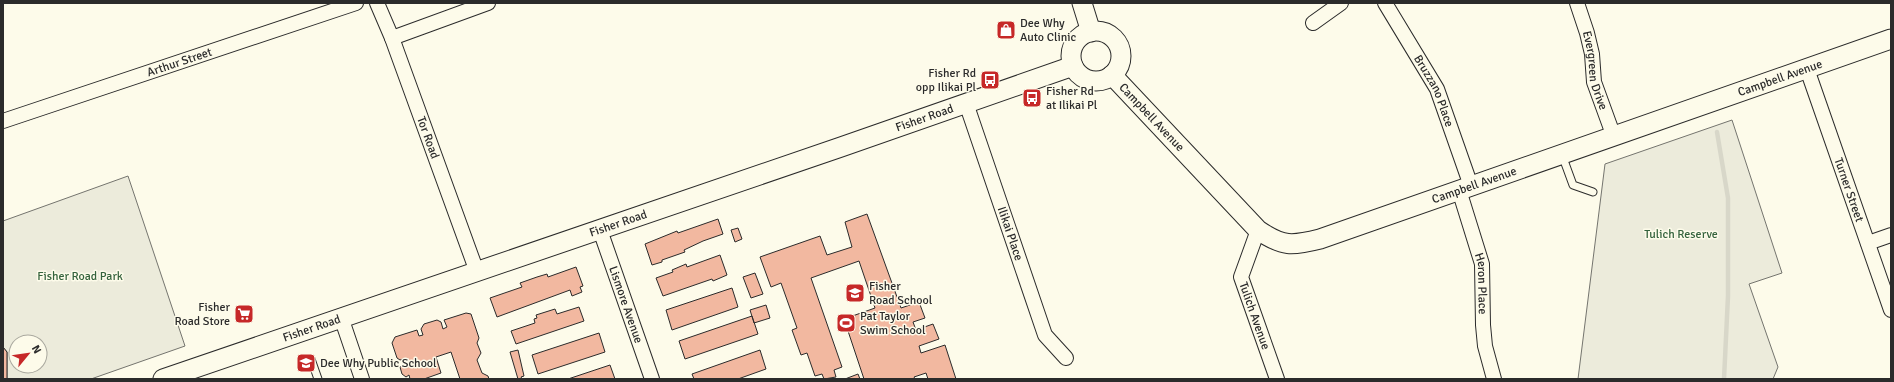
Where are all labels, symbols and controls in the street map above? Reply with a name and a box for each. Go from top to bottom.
place label: Dee Why Auto Clinic [1020,16,1077,45]
shop icon: Dee Why Auto Clinic [995,19,1017,41]
street label: Evergreen Drive [1579,29,1611,112]
street label: Arthur Street [145,45,214,80]
street label: Bruzzano Place [1410,52,1457,129]
street label: Campbell Avenue [1736,57,1824,100]
place label: Fisher Rd opp Ilikai Pl [916,66,976,95]
bus stop icon: Fisher Rd opp Ilikai Pl [979,69,1001,91]
street label: Campbell Avenue [1116,80,1187,155]
place label: Fisher Rd at Ilikai Pl [1046,84,1098,113]
bus stop icon: Fisher Rd at Ilikai Pl [1021,87,1043,109]
street label: Fisher Road [894,101,955,135]
street label: Tor Road [413,115,442,161]
street label: Turner Street [1831,156,1867,224]
street label: Campbell Avenue [1430,164,1519,207]
street label: Ilikai Place [994,205,1026,263]
street label: Fisher Road [587,207,649,241]
park label: Tulich Reserve [1644,227,1718,242]
street label: Heron Place [1471,251,1490,315]
street label: Lismore Avenue [605,264,646,345]
park label: Fisher Road Park [37,269,123,284]
place label: Fisher Road School [869,279,933,308]
street label: Tulich Avenue [1235,280,1273,352]
school or university icon: Fisher Road School [844,282,866,304]
place label: Fisher Road Store [174,300,231,329]
supermarket icon: Fisher Road Store [233,303,255,325]
place label: Pat Taylor Swim School [860,309,926,338]
street label: Fisher Road [281,312,343,345]
sports icon: Pat Taylor Swim School [835,312,857,334]
north arrow [8,334,48,374]
text: N [29,343,44,356]
school or university icon: Dee Why Public School [295,352,317,374]
place label: Dee Why Public School [320,356,437,371]

